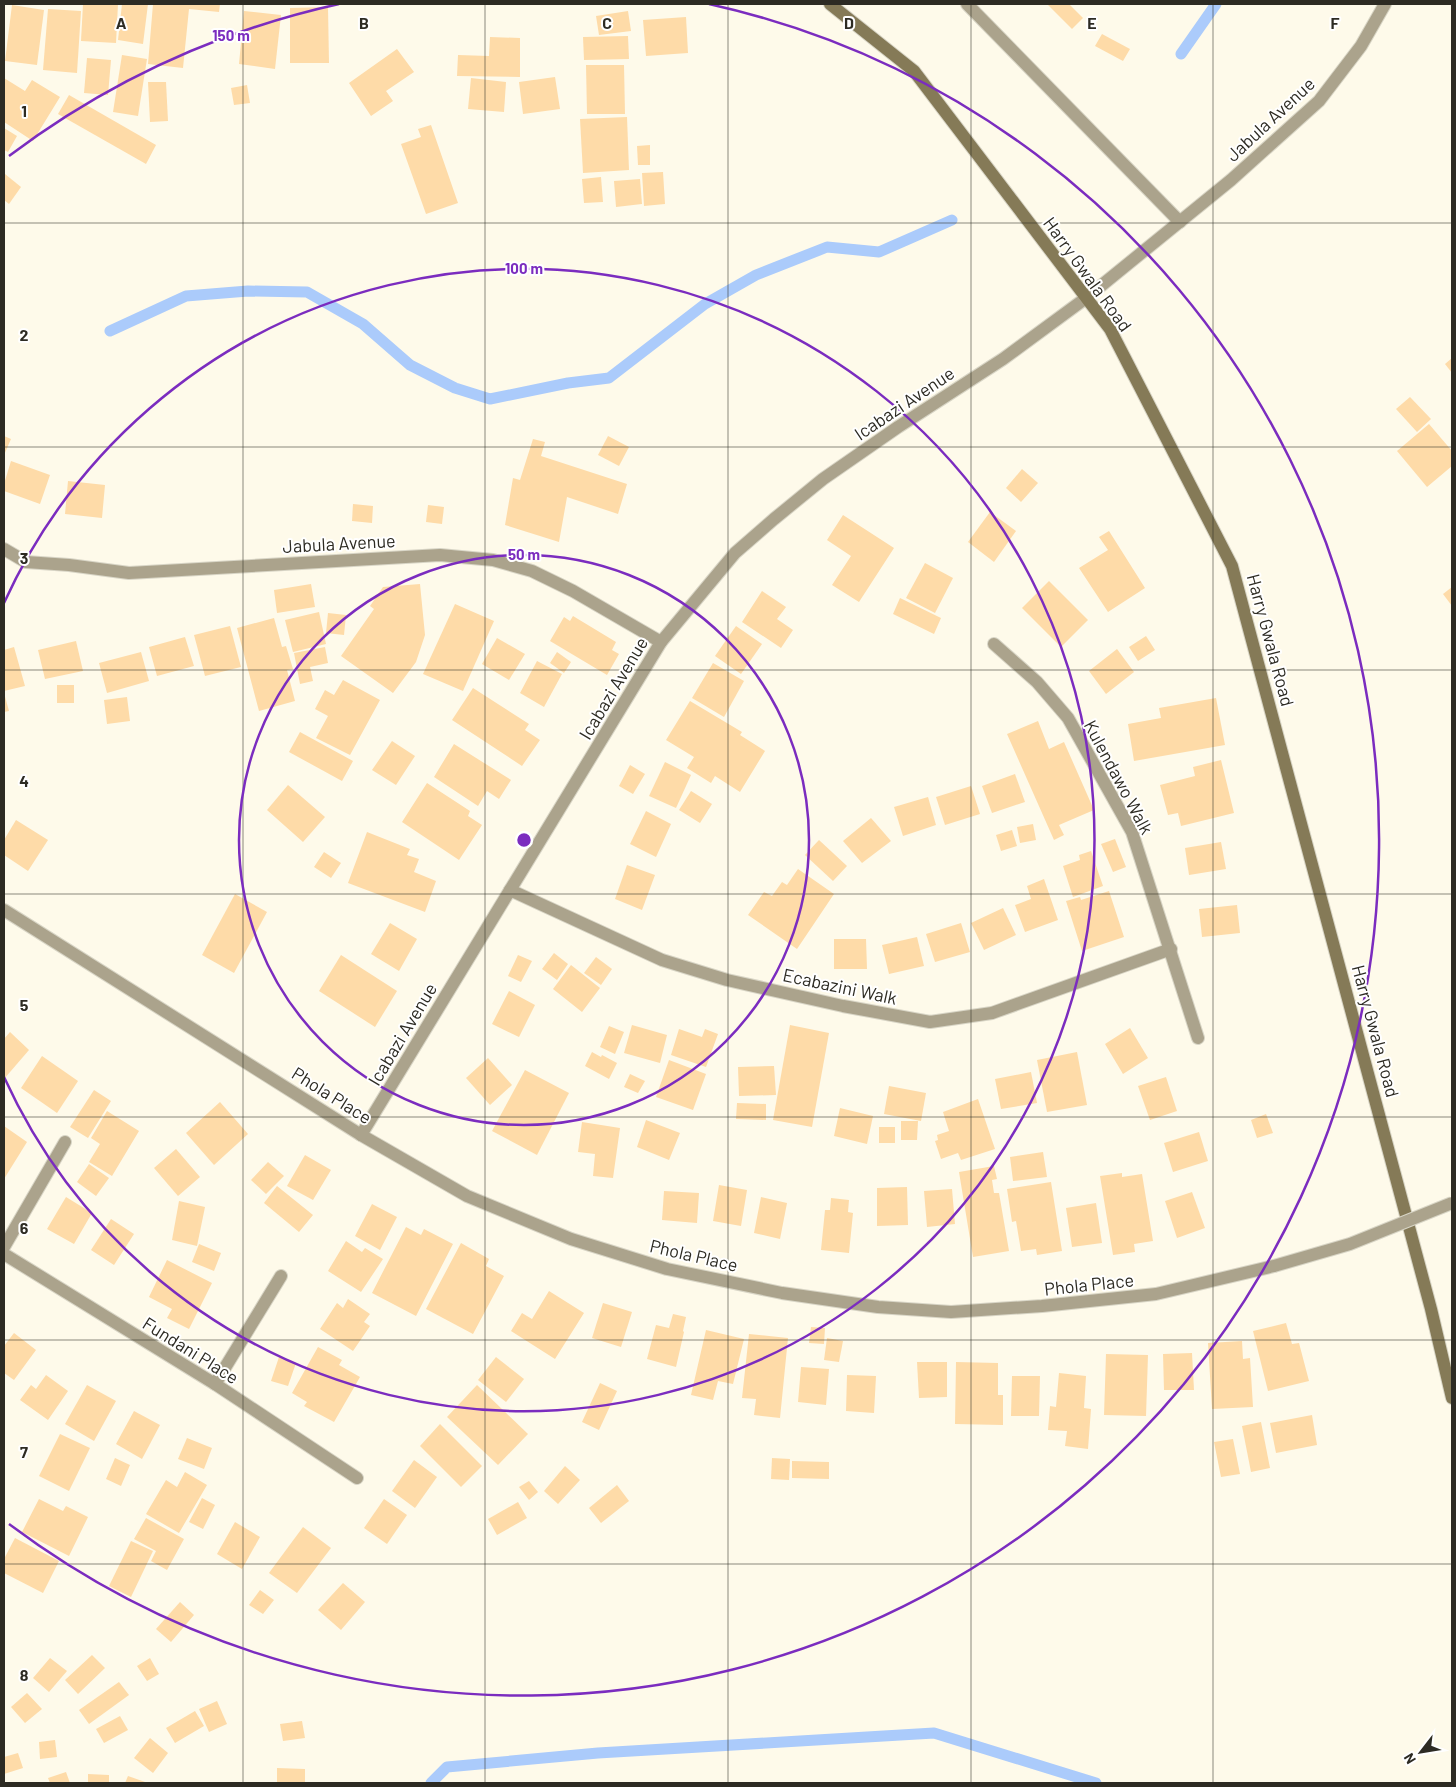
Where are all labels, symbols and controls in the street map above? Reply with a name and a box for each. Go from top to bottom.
text: A [116,13,127,32]
text: B [359,13,369,32]
text: C [602,13,612,32]
text: D [844,13,854,32]
text: E [1087,13,1097,32]
text: F [1331,13,1340,32]
text: 150 m [212,26,250,44]
street label: Jabula Avenue [1221,72,1319,166]
text: 1 [21,101,27,120]
street label: Harry Gwala Road [1039,212,1137,336]
text: 100 m [505,259,543,277]
text: 2 [20,325,29,344]
street label: Icabazi Avenue [850,362,958,444]
street label: Jabula Avenue [282,529,396,557]
text: 50 m [508,545,540,563]
text: 3 [20,548,28,567]
street label: Harry Gwala Road [1243,571,1299,709]
street label: Icabazi Avenue [574,633,652,743]
street label: Kulendawo Walk [1080,716,1158,838]
text: 4 [19,771,29,790]
centre of rings [515,831,533,849]
street label: Harry Gwala Road [1348,962,1404,1100]
street label: Ecabazini Walk [781,963,899,1009]
street label: Icabazi Avenue [363,979,441,1089]
text: 5 [20,995,29,1014]
street label: Phola Place [288,1062,376,1128]
text: 6 [20,1218,29,1237]
street label: Phola Place [648,1234,740,1276]
street label: Phola Place [1043,1268,1135,1300]
street label: Fundani Place [139,1312,243,1388]
text: 7 [20,1442,28,1461]
text: 8 [20,1665,29,1684]
north arrow [1396,1727,1446,1777]
text: N [1400,1751,1419,1767]

